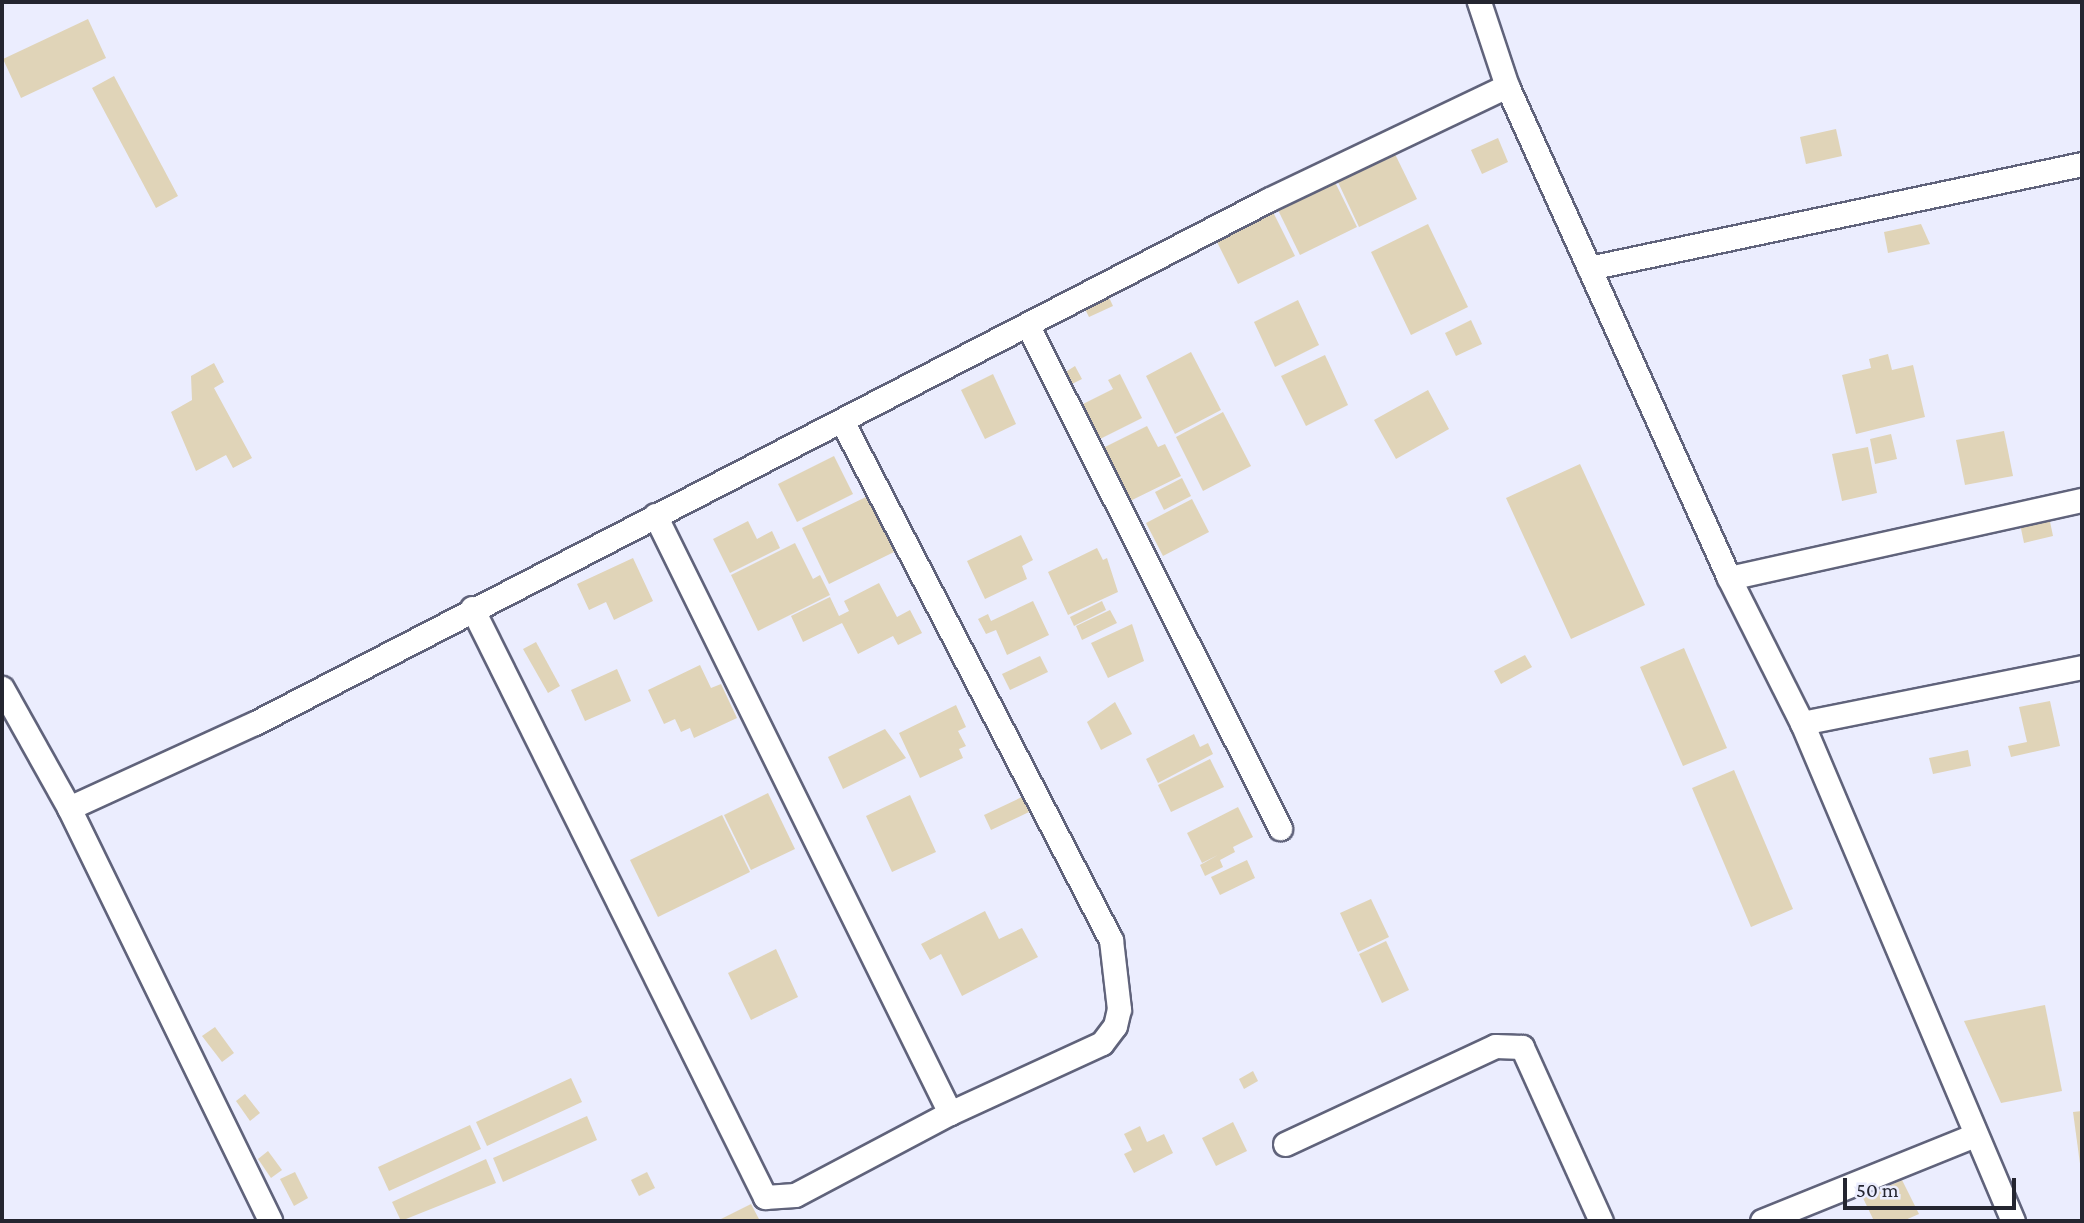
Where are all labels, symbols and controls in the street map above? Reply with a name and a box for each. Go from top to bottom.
scale bar [1846,1164,2019,1208]
text: 50 m [1856,1178,1899,1202]

